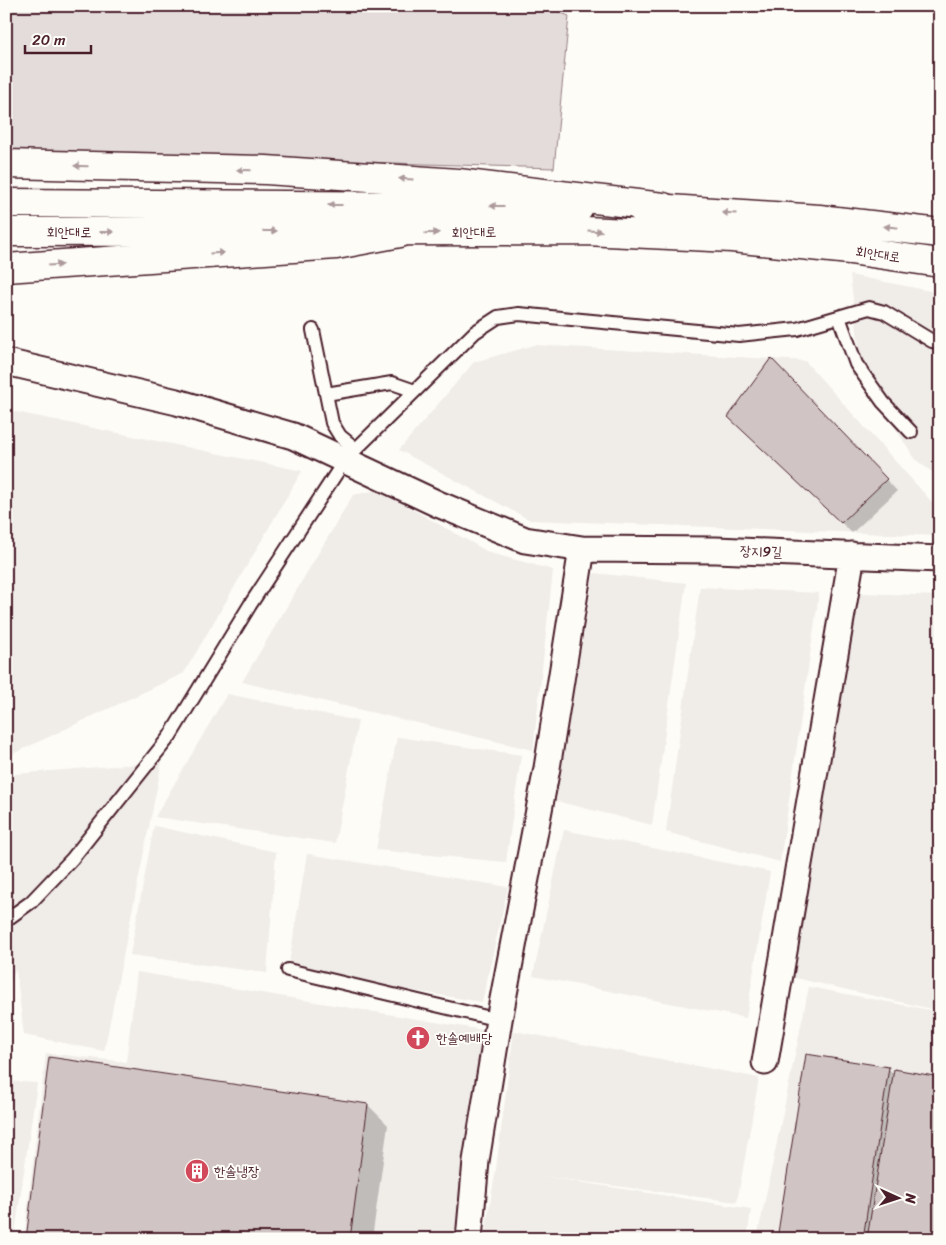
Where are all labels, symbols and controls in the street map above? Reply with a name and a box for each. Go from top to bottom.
scale bar [25,22,91,54]
text: 20 m [32,27,66,53]
one-way arrow [73,162,89,170]
one-way arrow [236,165,252,173]
one-way arrow [398,175,414,183]
one-way arrow [326,201,342,209]
one-way arrow [489,202,505,210]
one-way arrow [721,208,737,216]
street label: 회안대로 [46,220,92,245]
street label: 회안대로 [451,220,497,245]
one-way arrow [883,223,899,231]
one-way arrow [262,227,278,235]
one-way arrow [100,228,116,236]
one-way arrow [425,228,441,236]
one-way arrow [587,228,603,236]
street label: 회안대로 [854,239,902,270]
one-way arrow [209,249,225,257]
one-way arrow [47,260,63,268]
street label: 장지9길 [739,538,783,565]
church icon: 한솔예배당 [405,1025,431,1051]
place label: 한솔예배당 [436,1026,493,1051]
building icon: 한솔냉장 [184,1158,210,1184]
place label: 한솔냉장 [214,1159,260,1184]
north arrow [874,1172,924,1222]
text: N [898,1192,923,1204]

